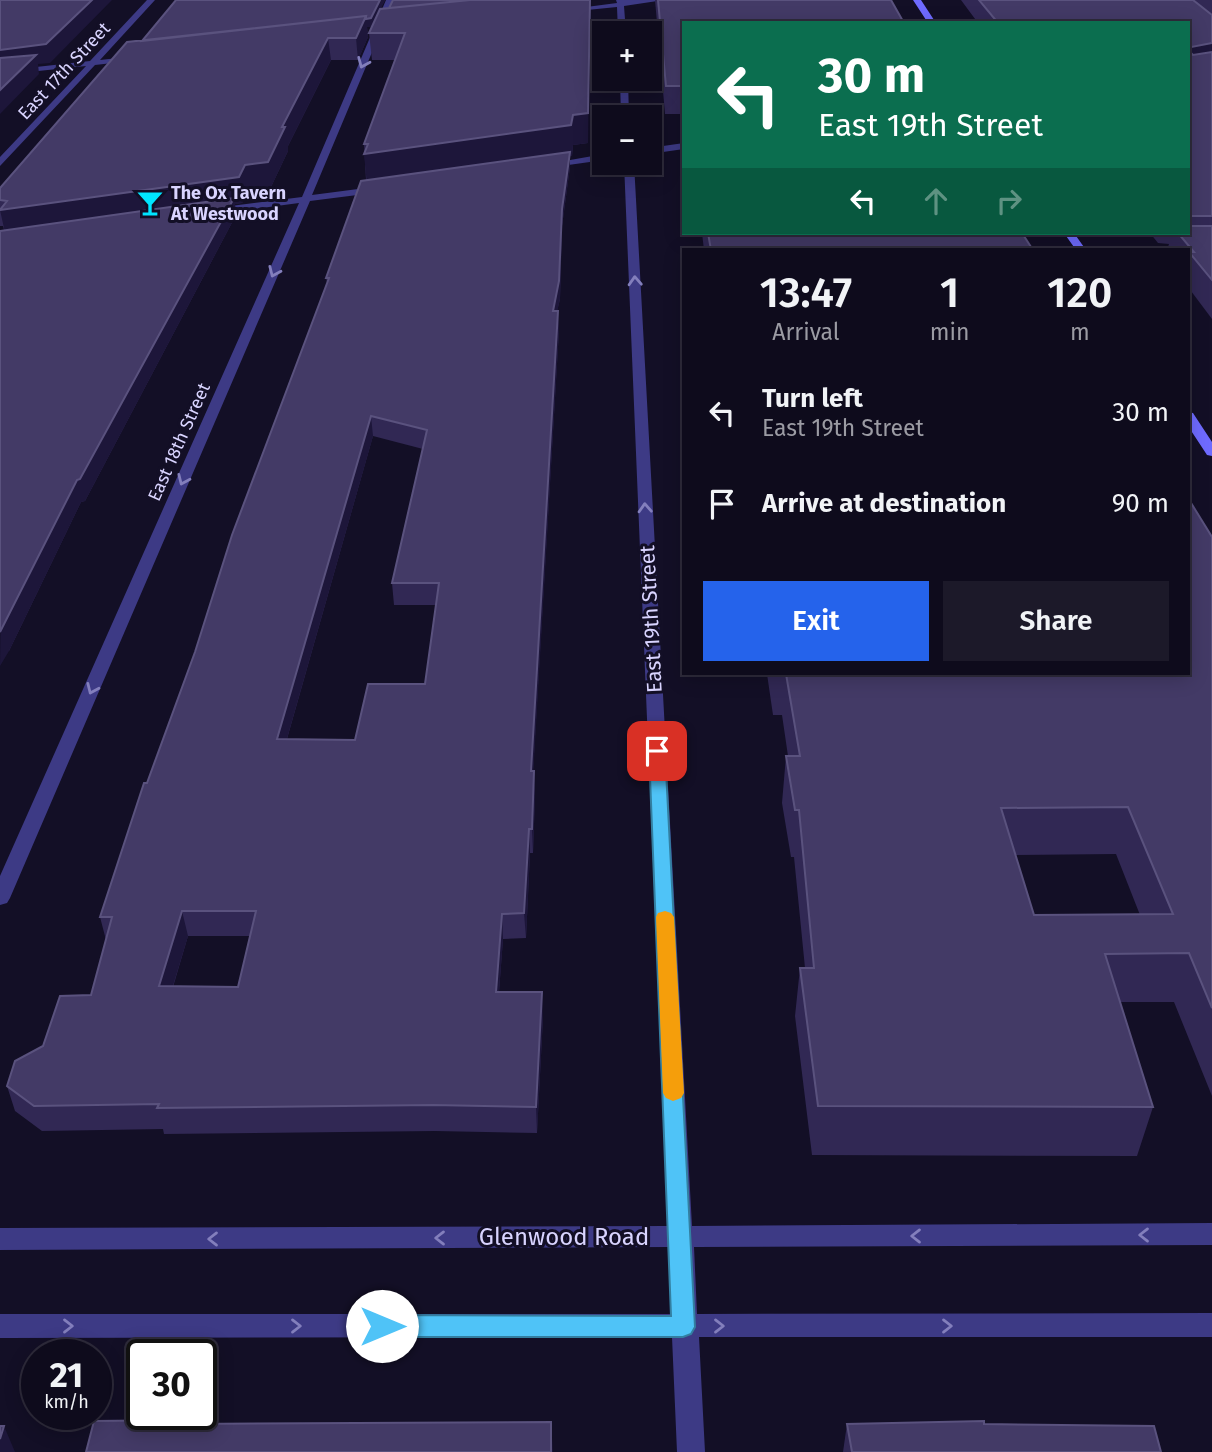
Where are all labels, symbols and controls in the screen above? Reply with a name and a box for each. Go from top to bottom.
street label: East 17th Street [13,17,115,124]
map controls [592,21,662,175]
button: + [592,21,662,91]
text: 30 m [818,46,925,105]
icon: left [703,49,794,140]
one-way arrow [358,56,372,68]
button: − [592,105,662,175]
text: East 19th Street [818,106,1043,144]
place label: The Ox Tavern At Westwood [170,182,286,225]
icon: left [844,182,882,220]
icon: ahead [917,182,955,220]
icon: right [990,182,1028,220]
bar icon: The Ox Tavern At Westwood [135,188,165,218]
one-way arrow [268,265,282,277]
text: 13:47 [760,268,852,318]
text: 1 [940,268,959,318]
text: 120 [1047,268,1112,318]
one-way arrow [627,275,642,286]
text: Arrival [772,318,840,346]
text: min [930,318,970,346]
text: m [1070,318,1090,346]
street label: East 18th Street [143,379,215,505]
text: Turn left [762,383,863,414]
icon: left [703,394,741,432]
text: 30 m [1112,397,1169,428]
text: East 19th Street [762,414,924,442]
one-way arrow [177,473,191,486]
icon: arrive [703,485,741,523]
text: Arrive at destination [762,488,1006,519]
text: 90 m [1112,488,1169,519]
one-way arrow [638,502,653,513]
street label: East 19th Street [634,544,668,693]
button: Exit [703,581,929,661]
button: Share [943,581,1169,661]
one-way arrow [86,682,100,694]
pin [627,721,687,781]
icon: arrive [638,732,676,770]
street label: Glenwood Road [479,1223,649,1251]
one-way arrow [1138,1227,1149,1243]
one-way arrow [911,1228,921,1244]
one-way arrow [435,1230,445,1246]
one-way arrow [207,1231,218,1247]
position arrow [345,1289,419,1363]
one-way arrow [63,1318,74,1334]
one-way arrow [291,1318,301,1334]
one-way arrow [942,1318,952,1334]
one-way arrow [714,1319,725,1334]
speed limit sign: 30 [126,1339,217,1430]
text: 21 [50,1354,83,1396]
text: km/h [44,1391,89,1413]

